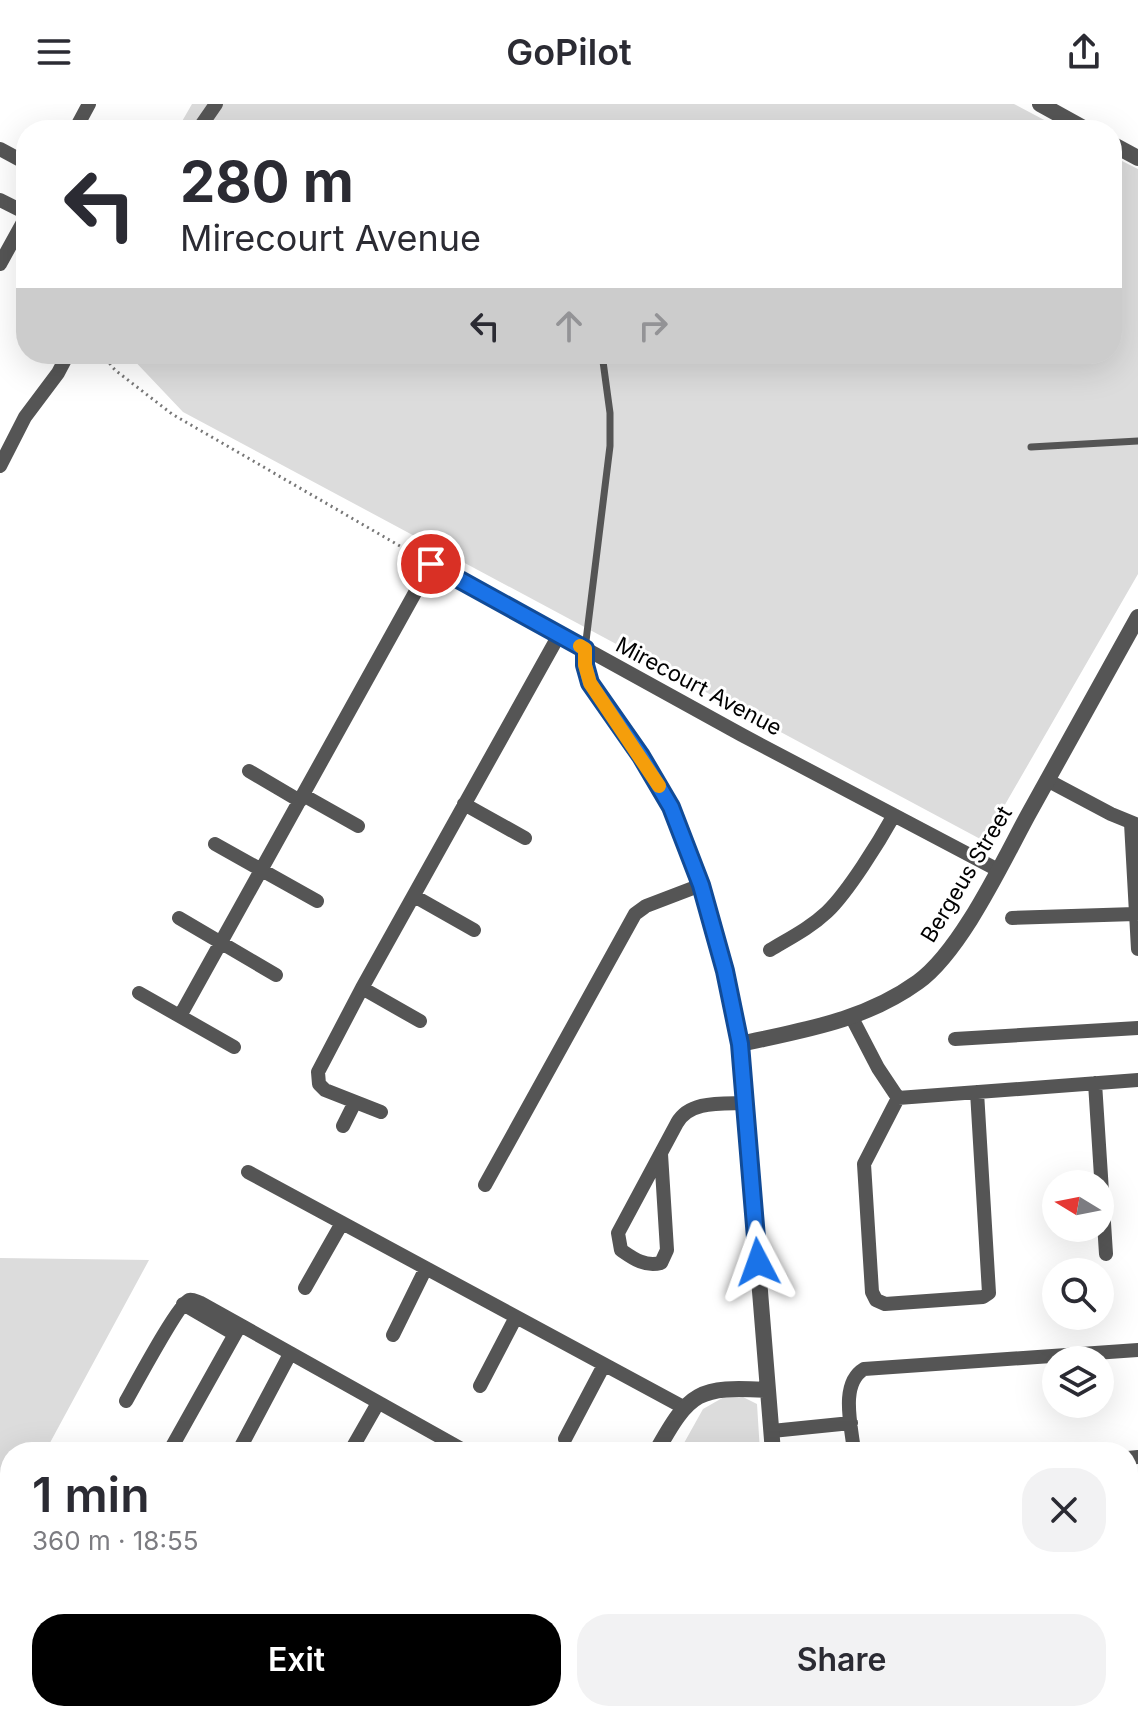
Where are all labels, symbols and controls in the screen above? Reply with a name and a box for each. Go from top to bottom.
icon: menu [32,30,76,74]
text: GoPilot [506,30,632,74]
icon: share [1062,30,1106,74]
text: 280 m [180,148,354,216]
icon: left [48,152,152,256]
text: Mirecourt Avenue [180,216,481,260]
icon: left [463,304,507,348]
icon: ahead [547,304,591,348]
icon: right [631,304,675,348]
pin [397,530,465,598]
icon: arrive [409,542,453,586]
street label: Mirecourt Avenue [612,631,786,741]
street label: Bergeus Street [915,801,1017,947]
north arrow [1042,1170,1114,1242]
map controls [1042,1170,1114,1418]
position arrow [716,1220,800,1304]
button: search [1042,1258,1114,1330]
button: layers [1042,1346,1114,1418]
text: 1 min [32,1465,150,1524]
button: close [1022,1468,1106,1552]
text: 360 m · 18:55 [32,1525,199,1556]
button: Exit [32,1614,561,1706]
button: Share [577,1614,1106,1706]

